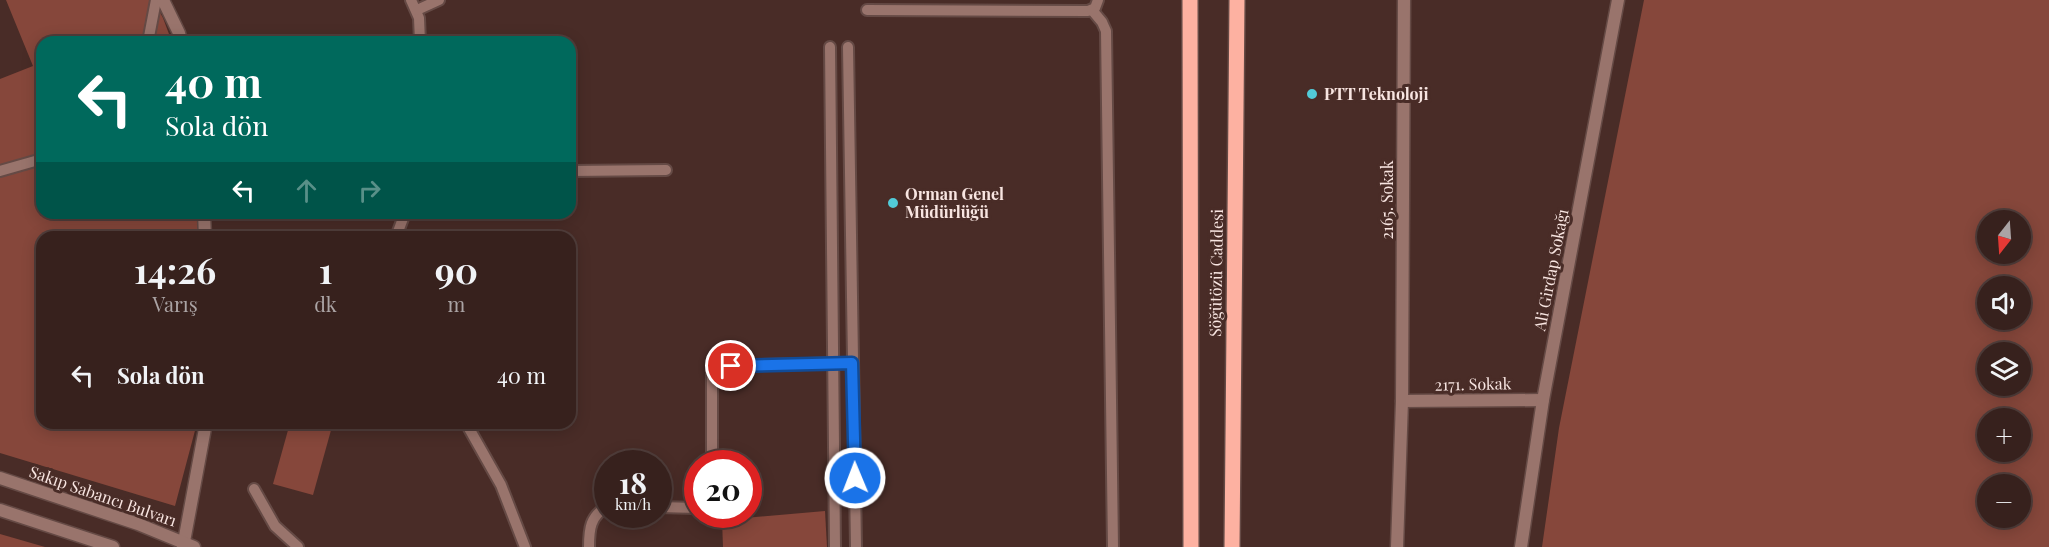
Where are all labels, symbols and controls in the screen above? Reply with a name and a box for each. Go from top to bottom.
text: 40 m [165,53,262,109]
icon: left [66,60,144,138]
place label: PTT Teknoloji [1324,83,1428,104]
marker: PTT Teknoloji [1305,87,1319,101]
text: Sola dön [165,107,268,143]
street label: 2165. Sokak [1376,160,1397,240]
icon: left [227,174,260,207]
icon: ahead [290,174,323,207]
icon: right [353,174,386,207]
place label: Orman Genel Müdürlüğü [905,183,1004,222]
marker: Orman Genel Müdürlüğü [886,196,900,210]
street label: Ali Girdap Sokağı [1528,207,1573,334]
street label: Söğütözü Caddesi [1204,209,1227,337]
north arrow [1977,210,2031,264]
map controls [1977,210,2031,528]
text: 14:26 [134,245,216,293]
text: 1 [319,245,332,293]
text: 90 [435,245,478,293]
button: sound [1977,276,2031,330]
text: Varış [153,290,198,317]
text: dk [314,290,337,317]
text: m [448,290,465,317]
pin [705,340,756,391]
button: layers [1977,342,2031,396]
icon: arrive [714,349,747,382]
icon: left [66,359,99,392]
text: Sola dön [117,360,204,390]
text: 40 m [497,360,546,390]
street label: 2171. Sokak [1434,372,1512,395]
button: + [1977,408,2031,462]
position arrow [823,446,887,510]
speed limit sign: 20 [684,450,762,528]
street label: Sakıp Sabancı Bulvarı [27,460,180,531]
text: 18 [619,462,647,502]
button: − [1977,474,2031,528]
text: km/h [615,494,651,514]

